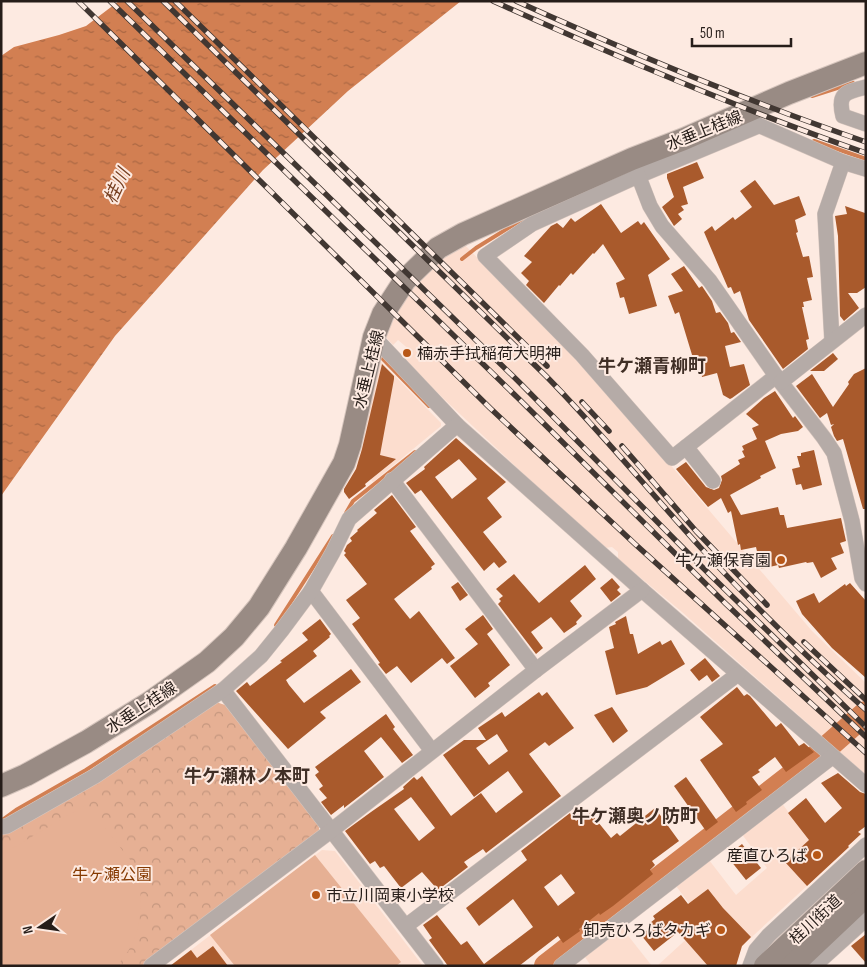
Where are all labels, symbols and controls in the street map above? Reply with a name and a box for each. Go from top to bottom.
scale bar [692,15,791,47]
text: 50 m [700,24,725,43]
street label: 水垂上桂線 [664,108,745,155]
water label: 桂川 [100,164,135,207]
street label: 水垂上桂線 [351,328,388,410]
place label: 楠赤手拭稲荷大明神 [417,345,561,364]
marker: 楠赤手拭稲荷大明神 [401,347,413,359]
district label: 牛ケ瀬青柳町 [598,356,706,377]
place label: 牛ケ瀬保育園 [675,552,771,571]
marker: 牛ケ瀬保育園 [775,554,787,566]
street label: 水垂上桂線 [103,679,181,738]
district label: 牛ケ瀬林ノ本町 [184,766,310,787]
district label: 牛ケ瀬奥ノ防町 [572,806,698,827]
place label: 産直ひろば [727,847,807,866]
marker: 産直ひろば [811,849,823,861]
park label: 牛ヶ瀬公園 [72,866,152,885]
place label: 市立川岡東小学校 [326,887,454,906]
marker: 市立川岡東小学校 [310,889,322,901]
street label: 桂川街道 [786,891,846,949]
north arrow [15,902,65,952]
place label: 卸売ひろばタカギ [583,921,711,941]
text: N [19,924,37,935]
marker: 卸売ひろばタカギ [715,924,727,936]

